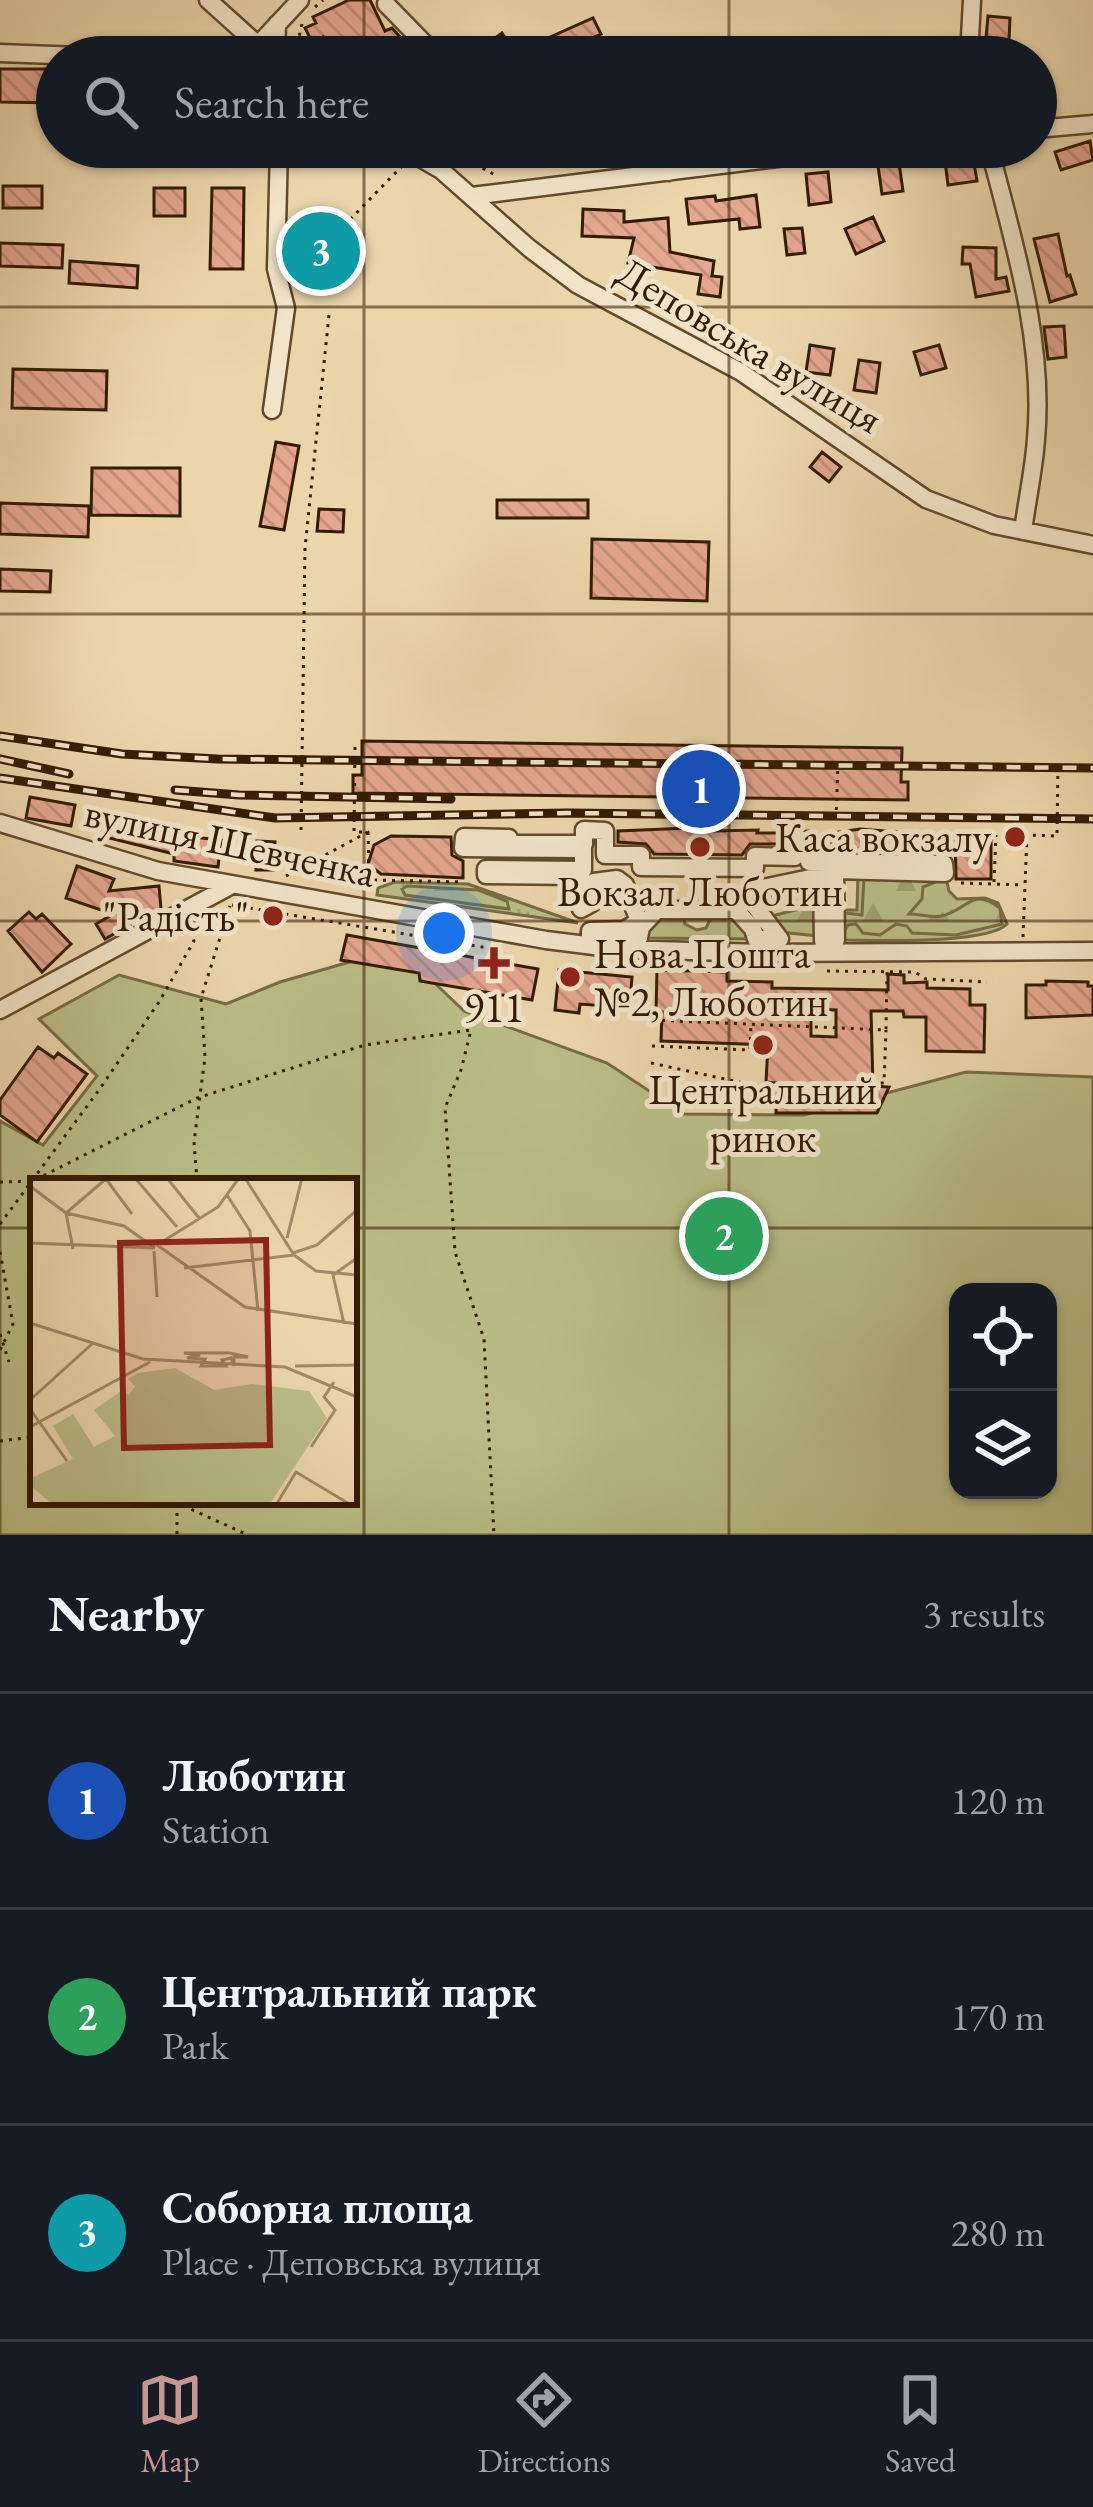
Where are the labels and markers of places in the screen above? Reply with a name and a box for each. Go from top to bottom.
pin: 3 [282,206,360,296]
pin: 1 [662,744,740,834]
place label: Каса вокзалу [775,810,992,865]
marker: Каса вокзалу [1002,824,1028,850]
marker: Вокзал Люботин [687,834,713,860]
place label: Вокзал Люботин [557,864,843,919]
place label: "Радість" [103,889,249,944]
marker: "Радість" [260,903,286,929]
place label: Нова Пошта №2, Люботин [594,926,828,1029]
marker: 911 [481,950,507,976]
marker: Нова Пошта №2, Люботин [557,964,583,990]
place label: 911 [464,980,524,1035]
marker: Центральний ринок [750,1032,776,1058]
place label: Центральний ринок [649,1062,877,1165]
pin: 2 [685,1191,763,1281]

